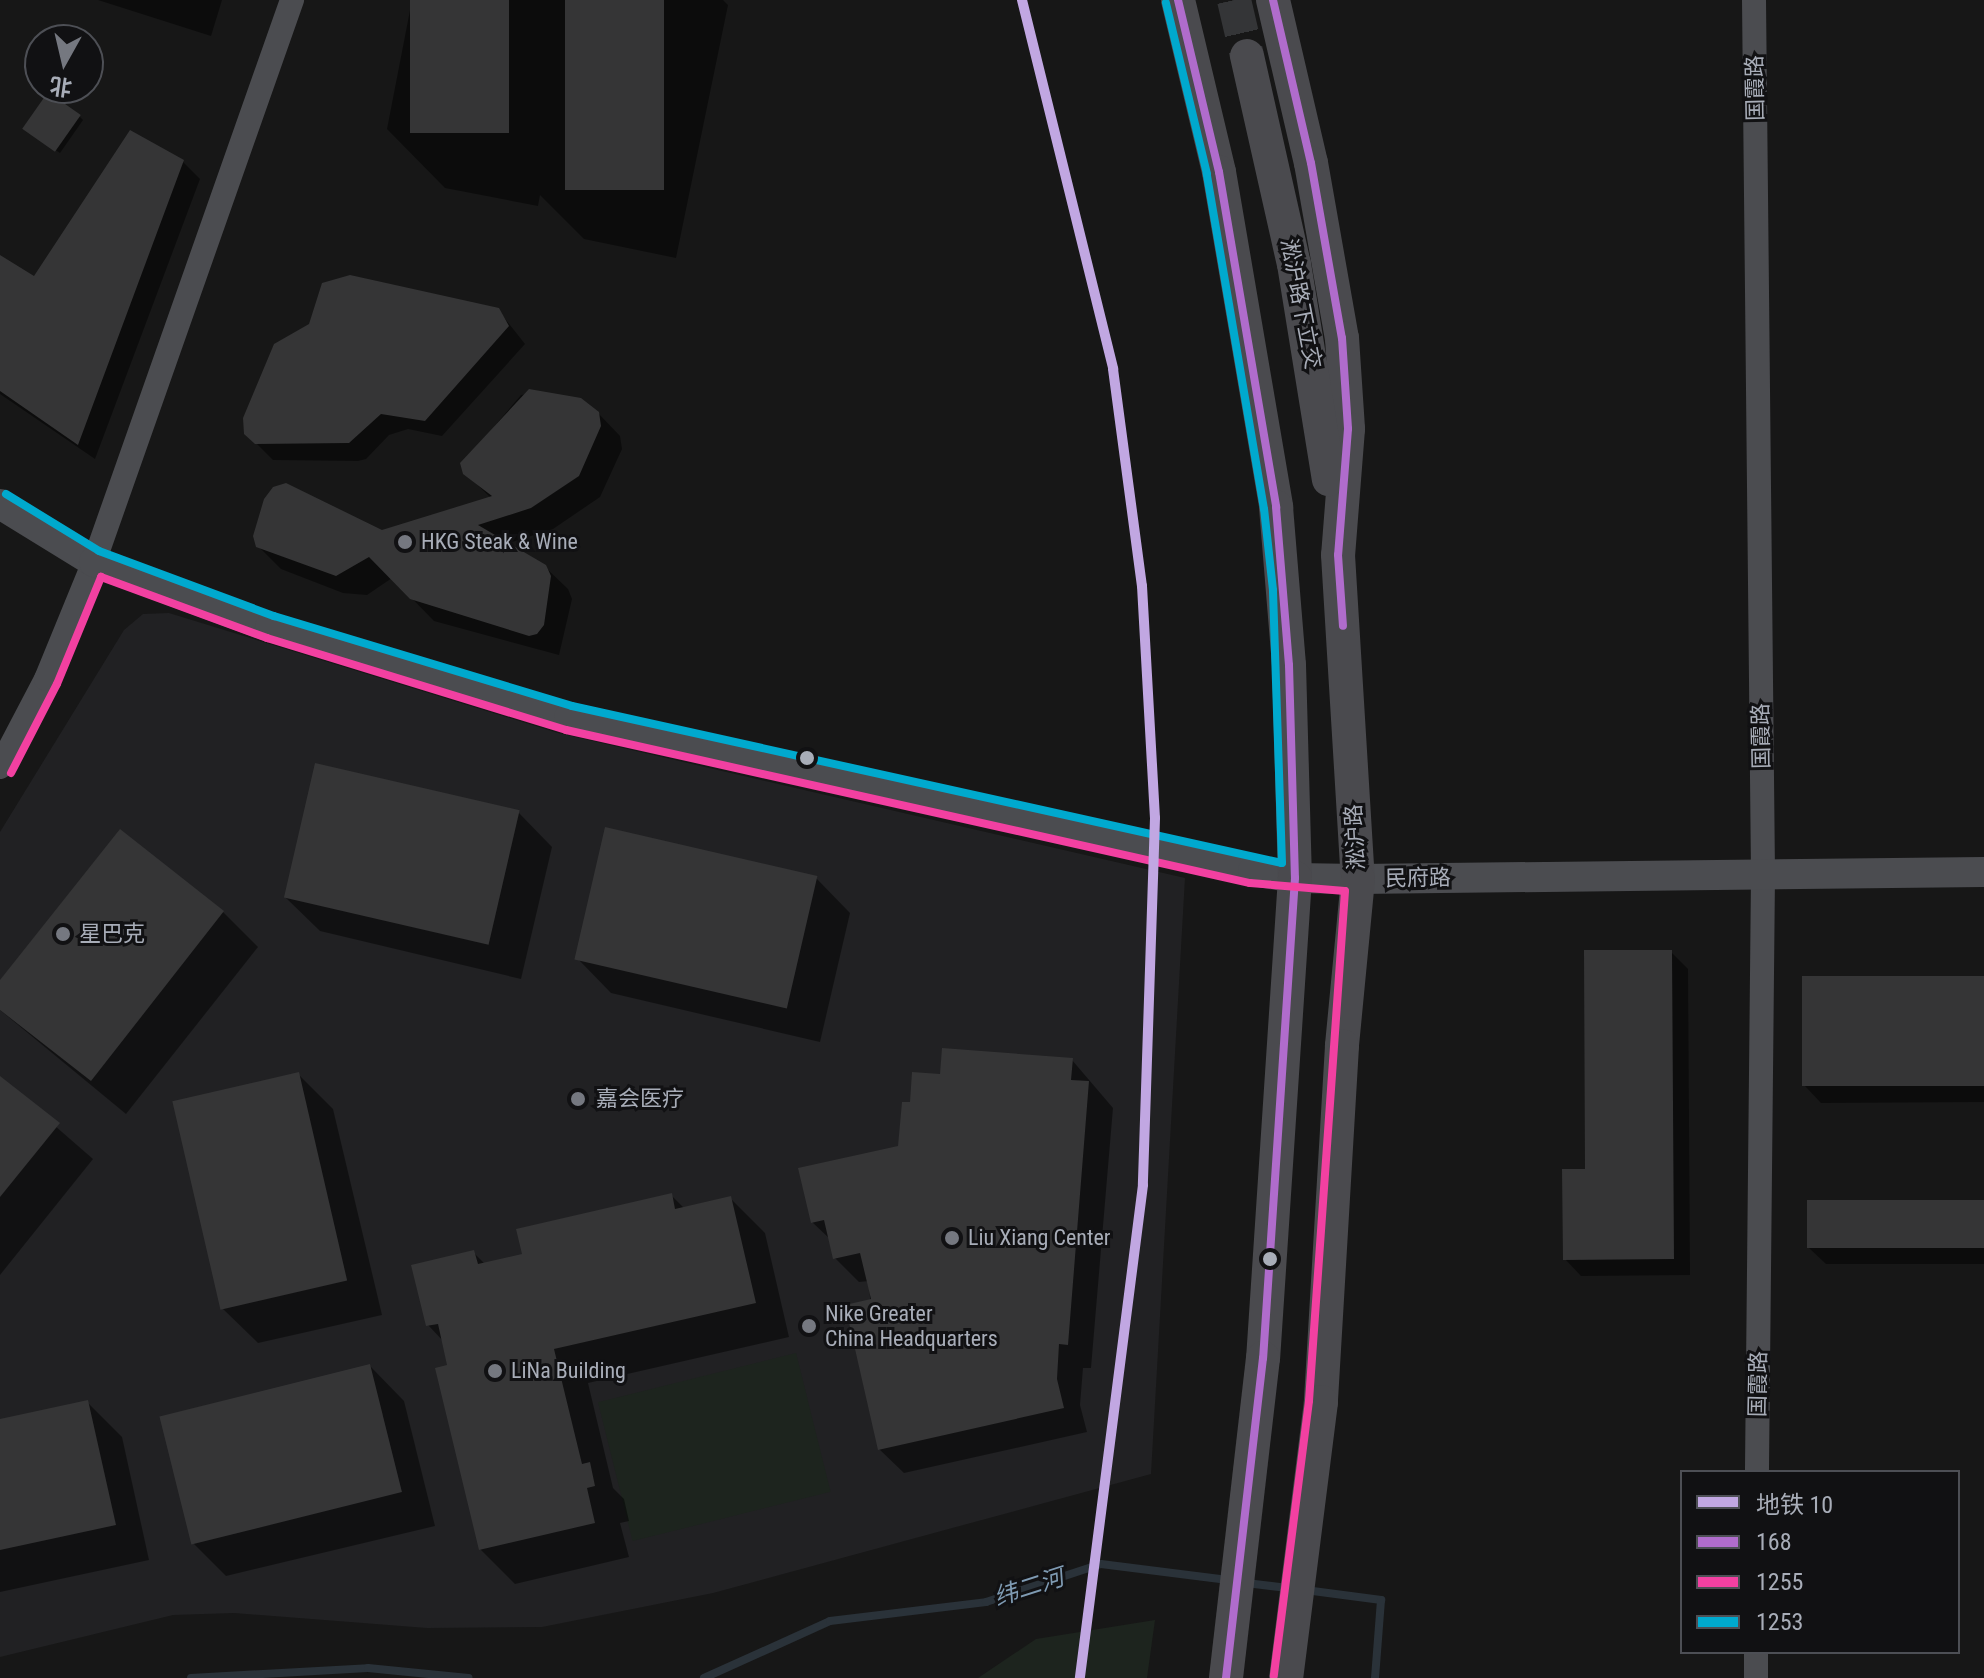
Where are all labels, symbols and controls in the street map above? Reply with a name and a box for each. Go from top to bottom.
north arrow [24,24,104,104]
street label: 国霞路 [1741,55,1769,121]
text: 北 [48,72,74,100]
street label: 淞沪路下立交 [1275,237,1327,371]
place label: HKG Steak & Wine [421,529,578,555]
marker: HKG Steak & Wine [396,533,414,551]
street label: 国霞路 [1747,703,1775,769]
unlabelled marker [799,750,815,766]
street label: 淞沪路 [1340,803,1370,871]
street label: 民府路 [1385,864,1451,892]
place label: 星巴克 [79,921,145,947]
marker: 星巴克 [54,925,72,943]
place label: 嘉会医疗 [596,1086,684,1112]
marker: 嘉会医疗 [567,1088,589,1110]
place label: Liu Xiang Center [968,1225,1110,1251]
marker: Liu Xiang Center [943,1229,961,1247]
unlabelled marker [1262,1251,1278,1267]
place label: Nike Greater China Headquarters [825,1300,998,1352]
marker: Nike Greater China Headquarters [800,1317,818,1335]
street label: 国霞路 [1744,1351,1772,1417]
place label: LiNa Building [511,1358,626,1384]
marker: LiNa Building [486,1362,504,1380]
legend [1680,1470,1960,1654]
text: 地铁 10 [1756,1491,1833,1519]
text: 168 [1756,1528,1792,1556]
water label: 纬二河 [990,1563,1068,1613]
text: 1255 [1756,1568,1803,1596]
text: 1253 [1756,1608,1803,1636]

